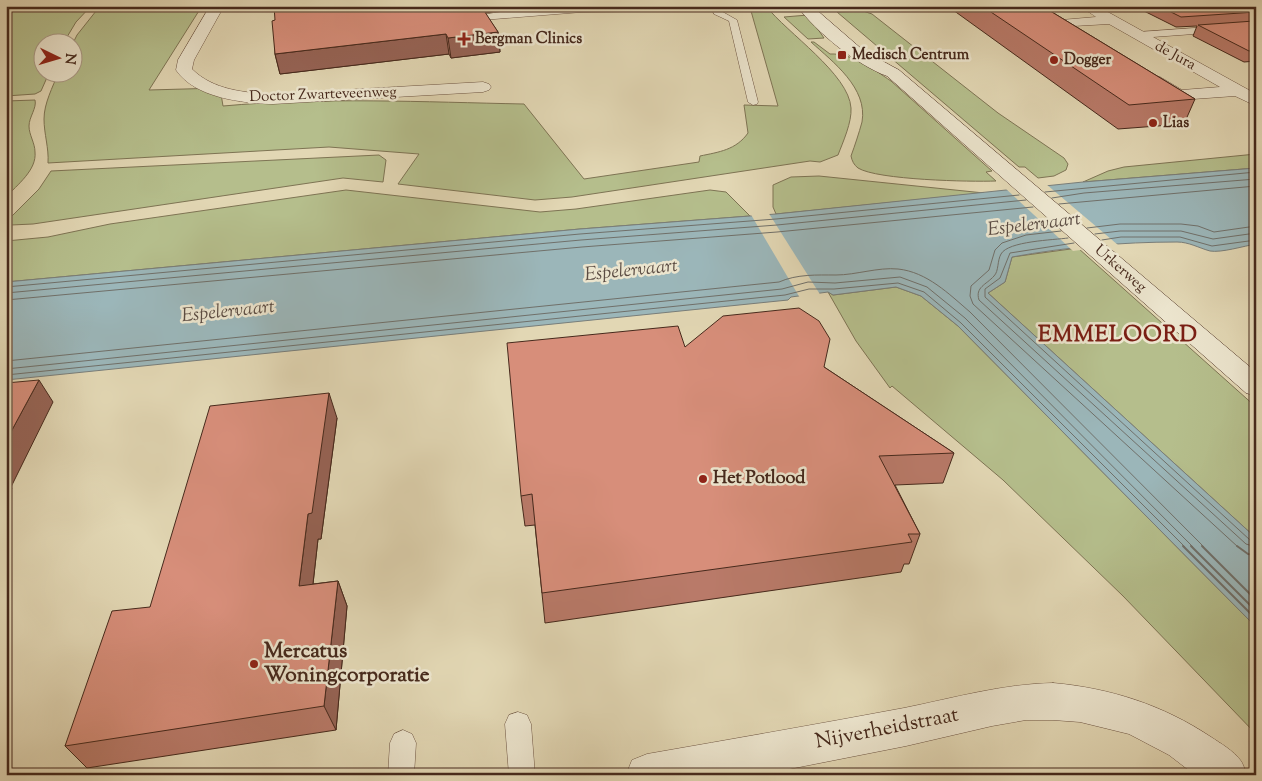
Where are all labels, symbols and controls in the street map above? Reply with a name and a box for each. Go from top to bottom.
place label: Bergman Clinics [475,29,582,50]
north arrow [32,32,82,82]
marker: Bergman Clinics [457,32,471,46]
street label: de Jura [1151,36,1199,76]
place label: Medisch Centrum [852,45,970,66]
marker: Medisch Centrum [836,49,848,61]
place label: Dogger [1064,50,1112,71]
text: N [59,53,79,65]
marker: Dogger [1048,54,1060,66]
street label: Doctor Zwarteveenweg [249,82,397,108]
place label: Lias [1163,113,1189,134]
marker: Lias [1147,117,1159,129]
water label: Espelervaart [986,206,1082,244]
street label: Urkerweg [1089,240,1151,298]
water label: Espelervaart [583,253,679,289]
water label: Espelervaart [180,294,276,330]
district label: EMMELOORD [1038,320,1198,352]
place label: Het Potlood [713,466,806,492]
marker: Het Potlood [697,473,709,485]
place label: Mercatus Woningcorporatie [264,637,430,691]
marker: Mercatus Woningcorporatie [248,658,260,670]
street label: Nijverheidstraat [813,700,961,758]

